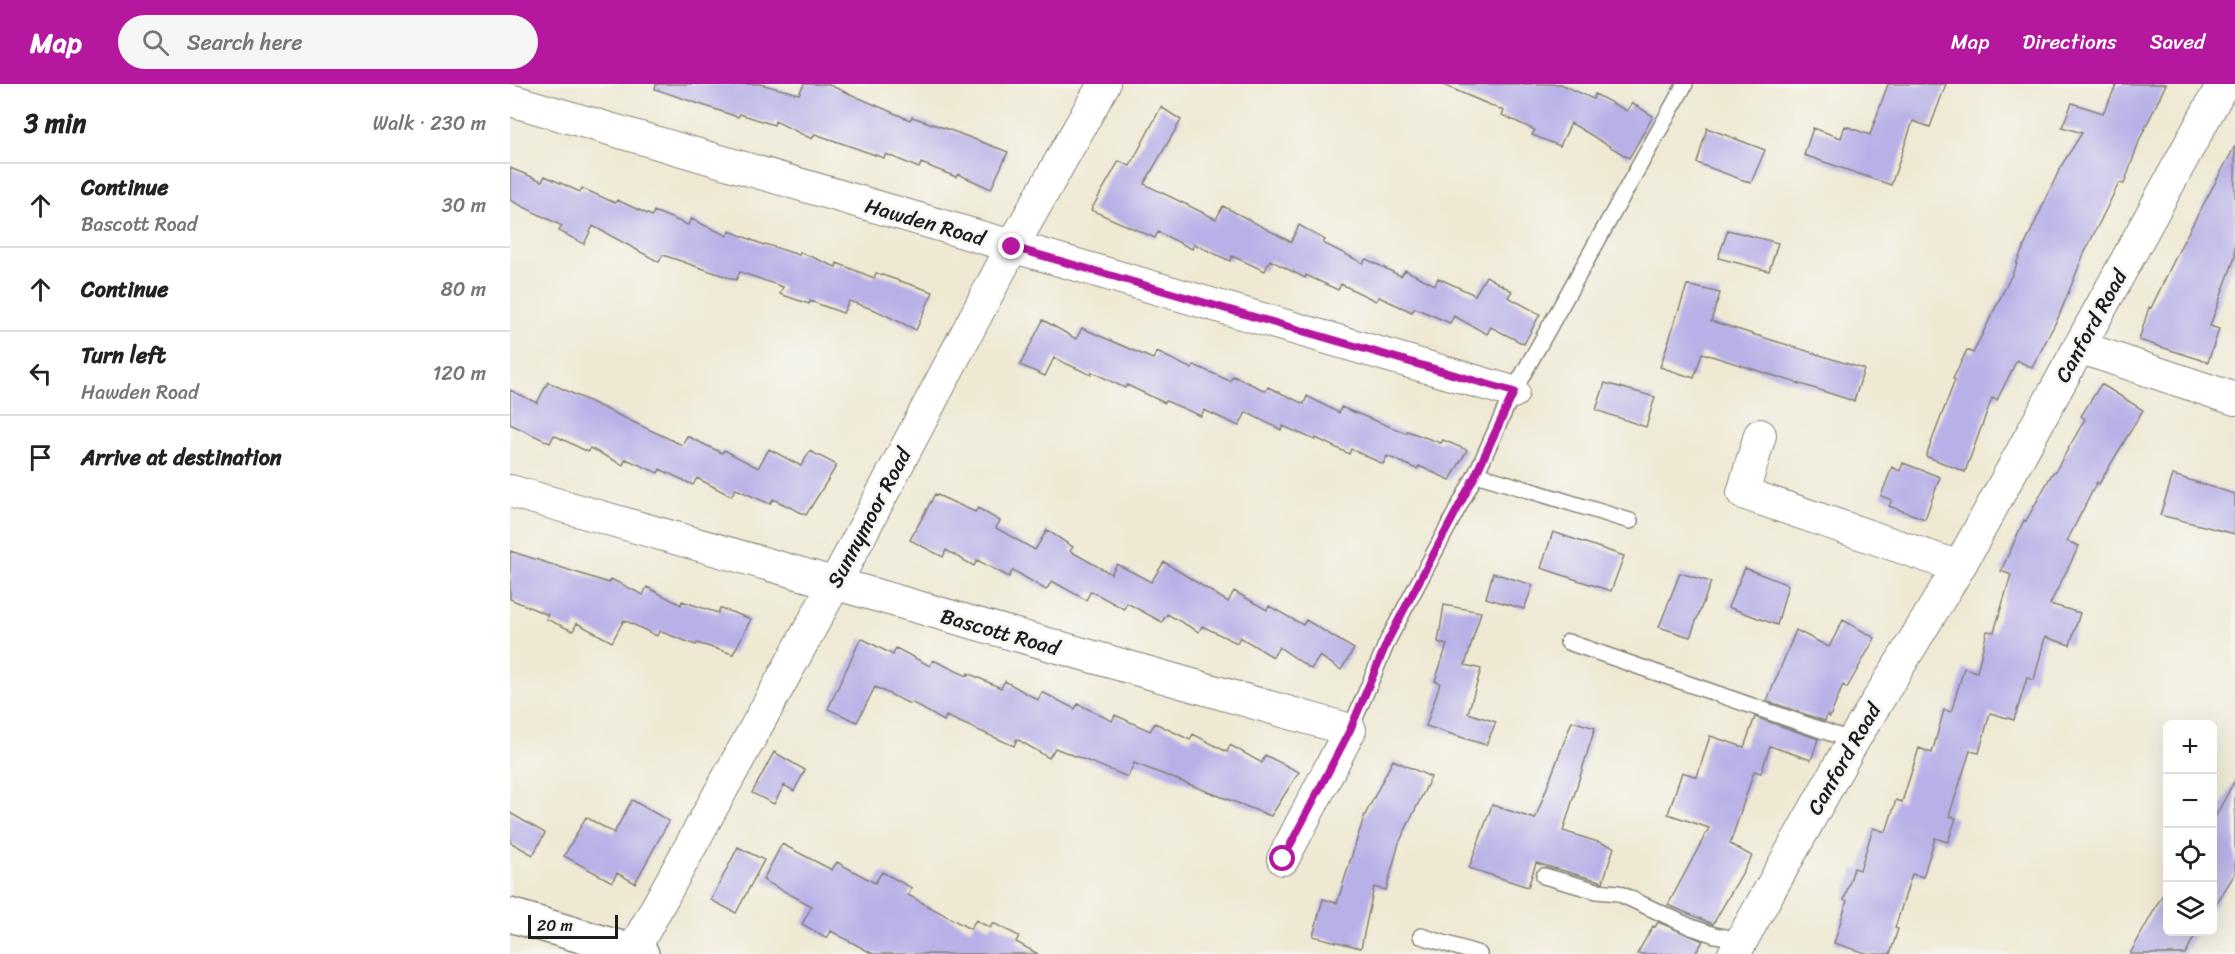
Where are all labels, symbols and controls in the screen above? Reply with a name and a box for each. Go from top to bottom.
search box [118,15,538,69]
text: Map [30,18,82,67]
text: Search here [187,23,303,62]
text: Map [1951,23,1989,61]
text: Directions [2022,23,2117,61]
text: Saved [2150,23,2205,61]
icon: search [139,26,172,59]
text: 3 min [24,100,86,146]
text: Walk · 230 m [373,106,486,141]
text: Continue [81,168,169,207]
street label: Hawden Road [860,187,991,258]
text: 30 m [442,188,486,223]
icon: ahead [24,189,57,222]
text: Bascott Road [81,207,197,242]
route end [998,233,1024,259]
street label: Canford Road [2044,261,2139,390]
text: Continue [81,270,169,309]
text: 80 m [441,272,486,307]
icon: ahead [24,273,57,306]
text: Turn left [81,336,166,375]
text: 120 m [433,356,486,391]
icon: left [24,357,57,390]
text: Hawden Road [81,375,199,410]
text: Arrive at destination [81,438,282,477]
street label: Sunnymoor Road [816,439,923,595]
icon: arrive [24,441,57,474]
street label: Bascott Road [936,597,1066,668]
street label: Canford Road [1796,694,1893,822]
map controls [2163,720,2217,936]
button: + [2163,720,2217,774]
button: − [2163,774,2217,828]
button: locate [2163,828,2217,882]
route start [1269,845,1295,871]
button: layers [2163,882,2217,936]
text: 20 m [537,911,573,940]
scale bar [528,912,618,940]

